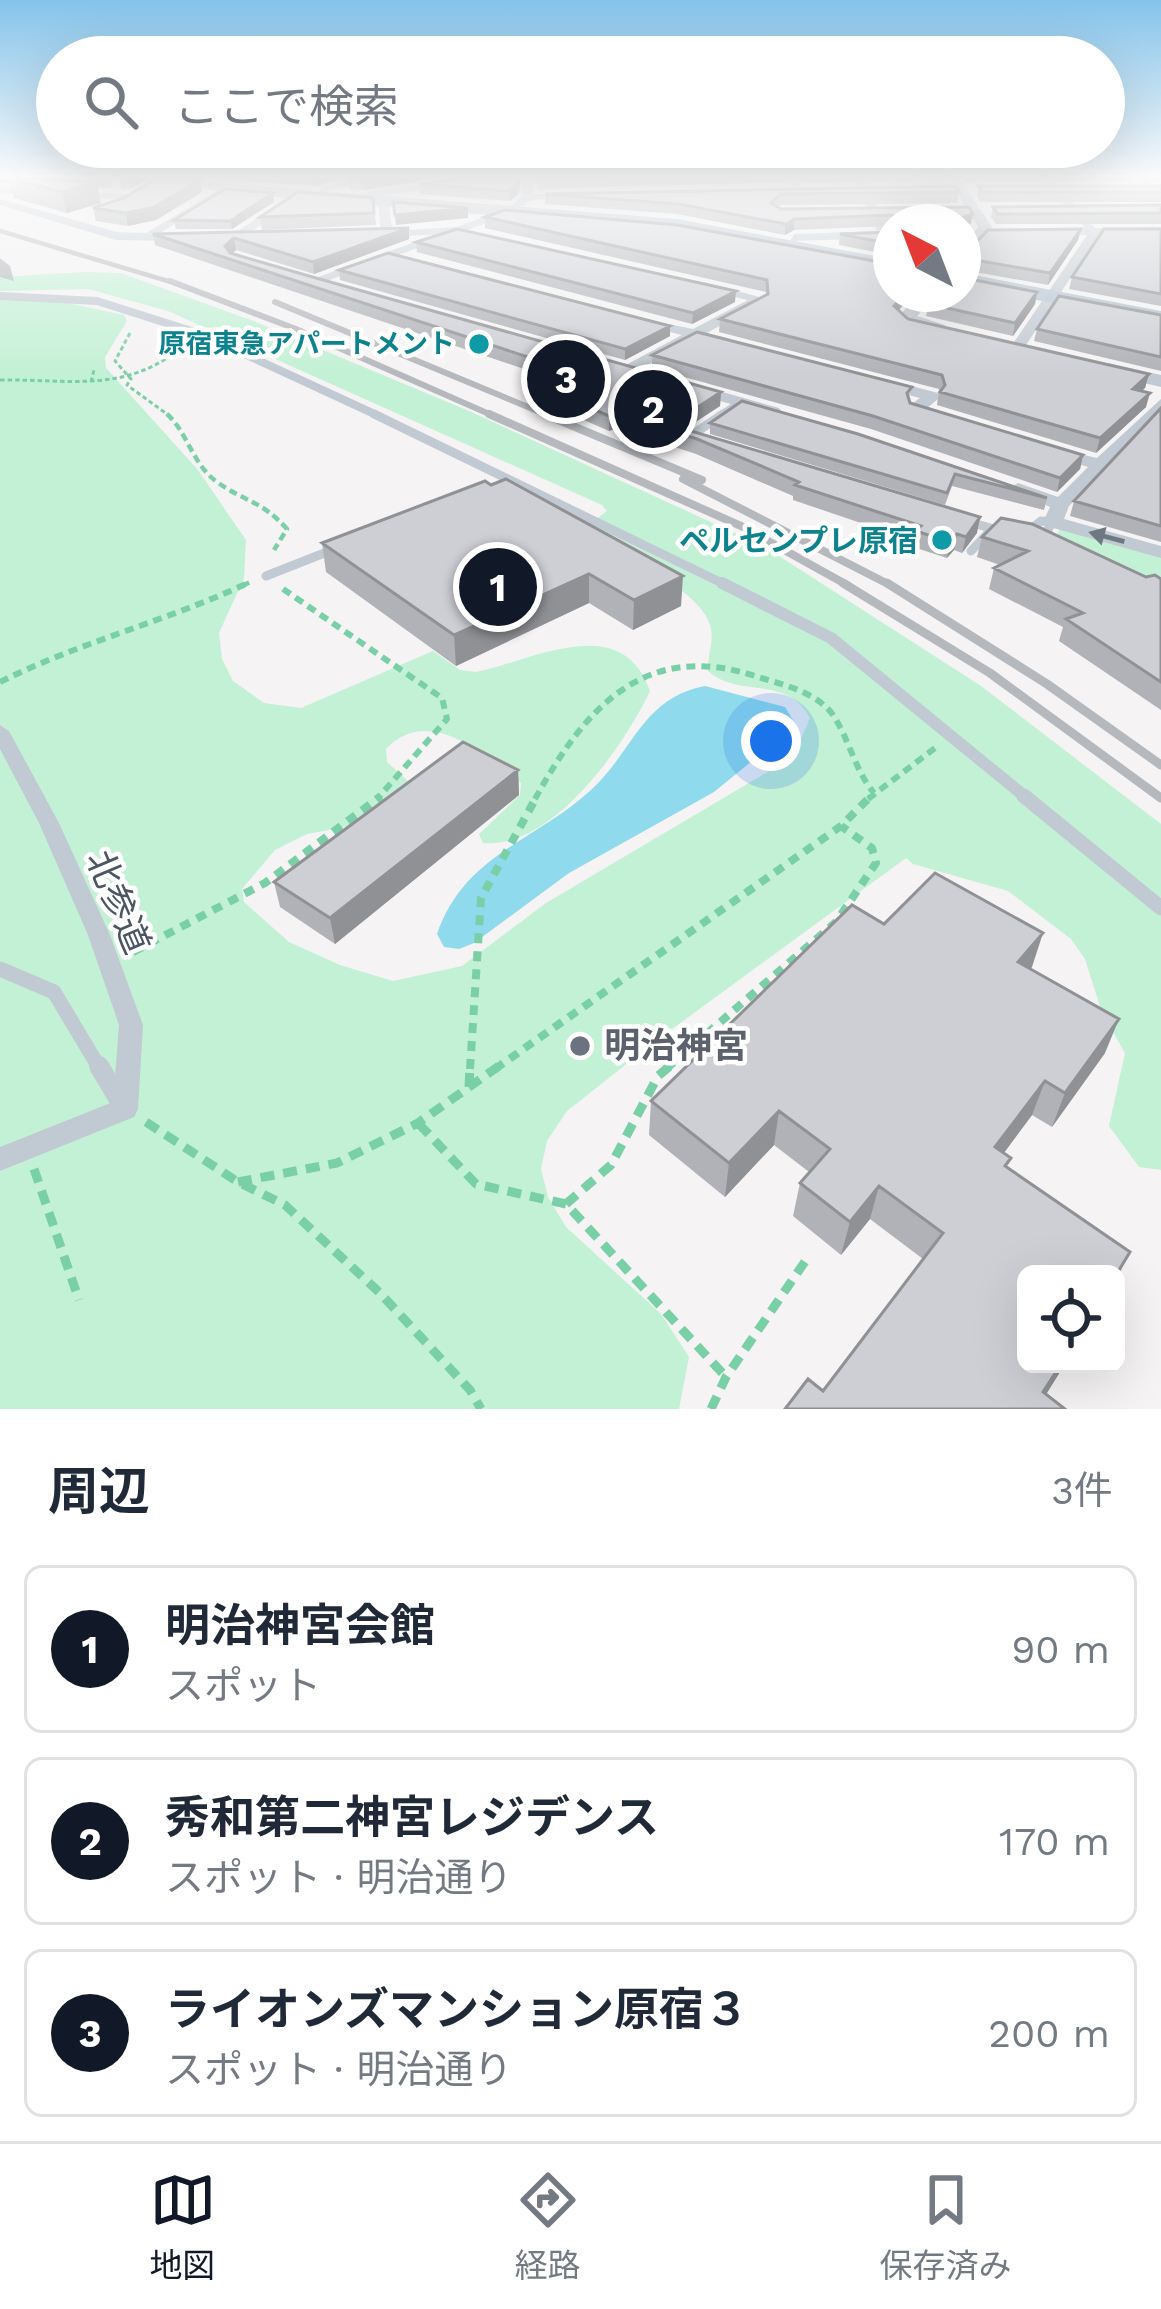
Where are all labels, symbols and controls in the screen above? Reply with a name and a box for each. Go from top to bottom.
search box [36,36,1125,168]
icon: search [78,69,144,135]
text: ここで検索 [174,80,399,133]
north arrow [873,204,981,312]
place label: 原宿東急アパートメント [159,328,455,360]
marker: 原宿東急アパートメント [466,331,492,357]
pin: 3 [527,334,605,424]
pin: 2 [614,364,692,454]
place label: ペルセンプレ原宿 [679,523,918,558]
marker: ペルセンプレ原宿 [929,527,955,553]
one-way arrow [1088,527,1125,546]
pin: 1 [459,542,537,632]
your location [741,711,801,771]
street label: 北参道 [78,844,158,960]
place label: 明治神宮 [604,1025,748,1067]
marker: 明治神宮 [567,1033,593,1059]
map controls [1017,1265,1125,1373]
button: locate [1017,1265,1125,1373]
text: 周辺 [48,1462,150,1521]
text: 3件 [1051,1468,1113,1513]
text: 明治神宮会館 [165,1599,435,1652]
text: 1 [82,1627,98,1672]
text: 90 m [1011,1627,1110,1672]
text: スポット [165,1663,321,1708]
text: 秀和第二神宮レジデンス [165,1791,659,1844]
text: 2 [78,1819,102,1864]
text: 170 m [999,1819,1110,1864]
text: スポット · 明治通り [165,1855,512,1900]
text: ライオンズマンション原宿３ [165,1983,749,2036]
text: 3 [78,2011,102,2056]
text: 200 m [988,2011,1110,2056]
text: スポット · 明治通り [165,2047,512,2092]
tab: 地図 [150,2167,216,2287]
tab: 経路 [515,2167,581,2287]
tab: 保存済み [880,2167,1012,2287]

